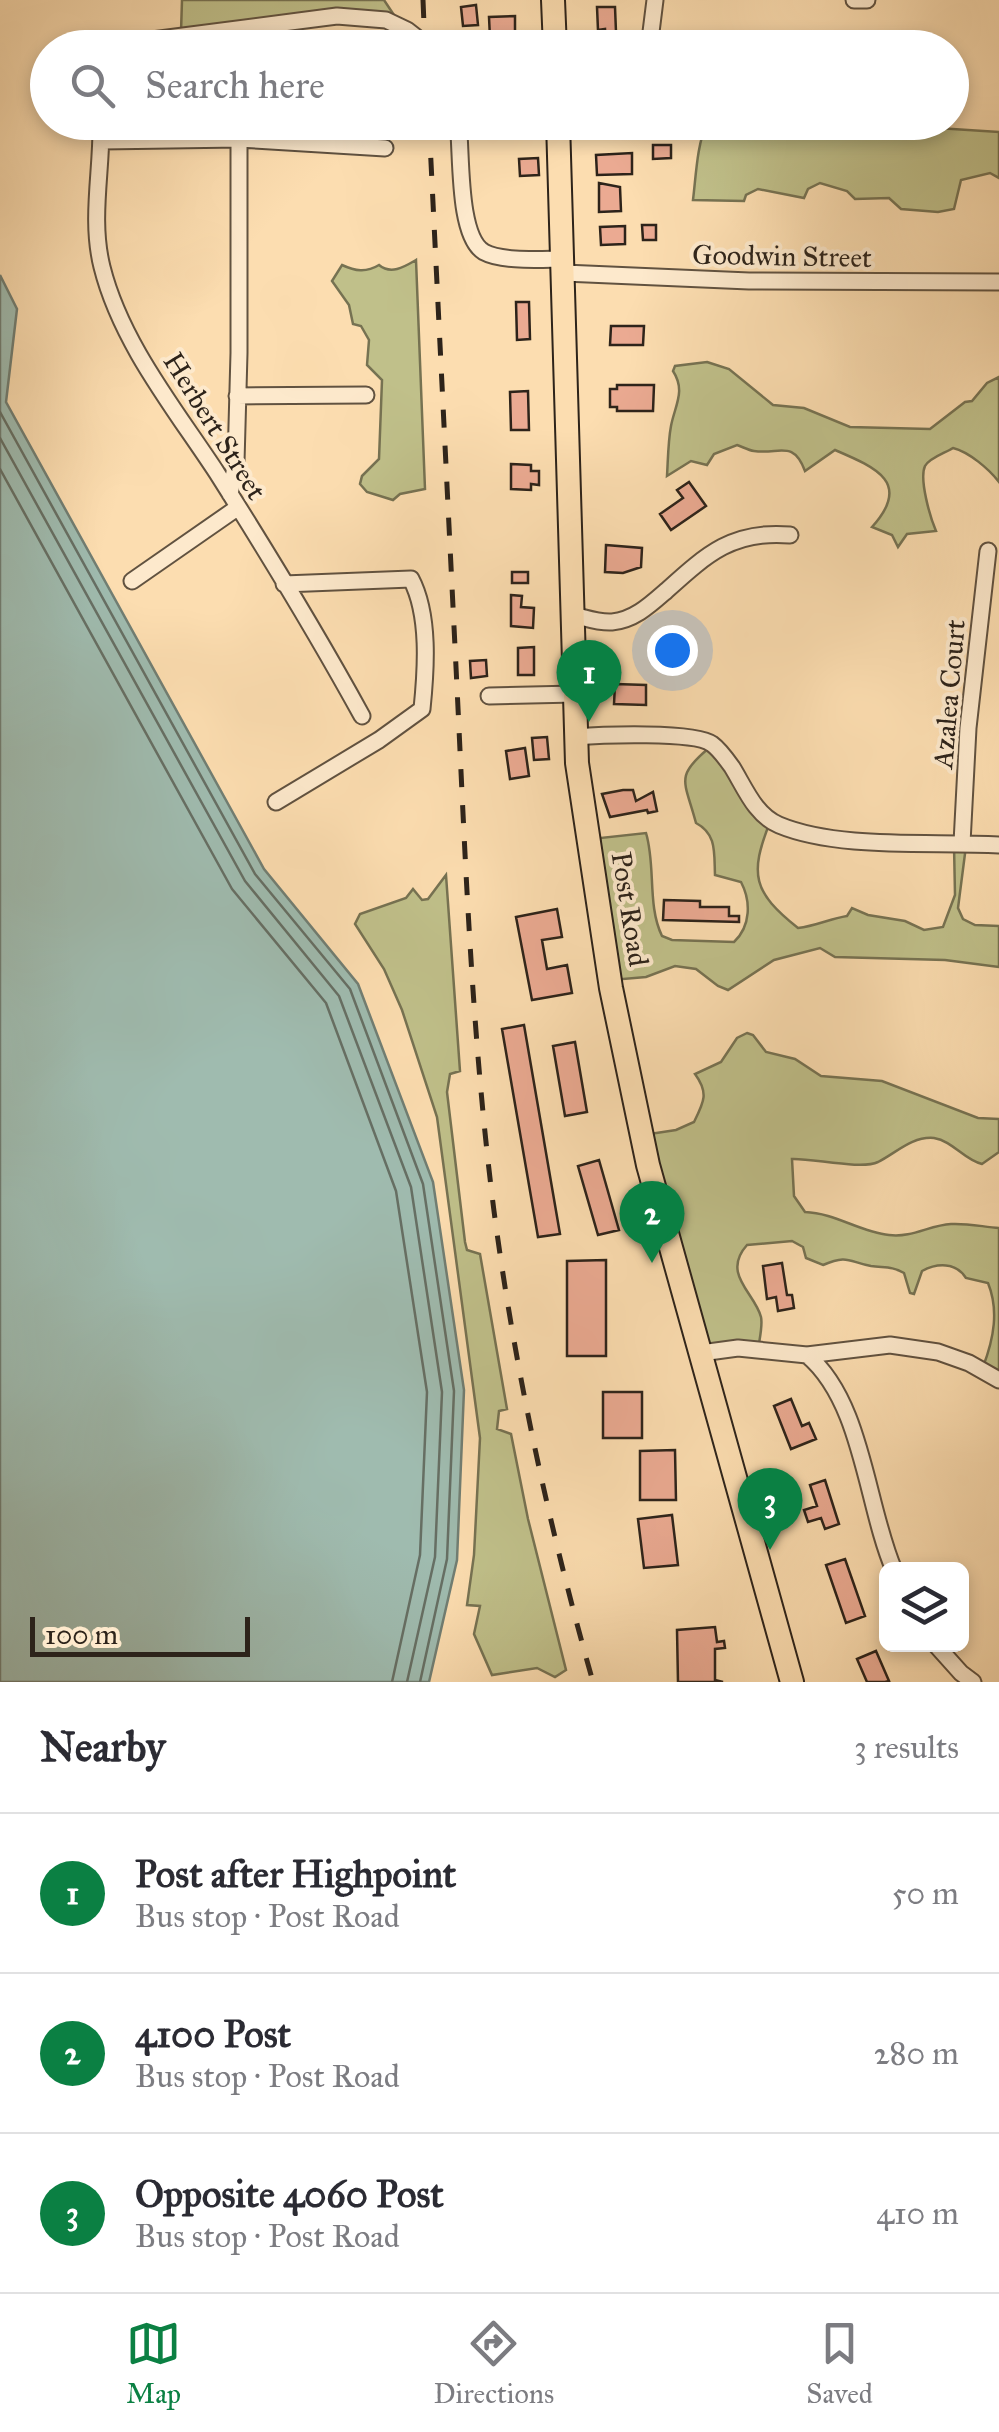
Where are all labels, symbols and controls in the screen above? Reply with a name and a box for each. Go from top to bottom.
search box [30,30,969,140]
icon: search [65,58,120,113]
text: Search here [145,62,325,108]
street label: Goodwin Street [692,237,872,275]
street label: Herbert Street [156,346,274,506]
street label: Azalea Court [925,618,973,771]
your location [647,625,698,676]
pin: 1 [556,640,622,722]
street label: Post Road [604,849,656,969]
pin: 2 [620,1180,684,1263]
pin: 3 [738,1468,802,1550]
map controls [879,1562,969,1652]
button: layers [879,1562,969,1652]
scale bar [30,1612,250,1656]
text: 100 m [45,1617,118,1652]
text: Nearby [40,1721,165,1773]
text: 3 results [854,1728,959,1767]
text: Post after Highpoint [135,1851,456,1897]
text: 1 [66,1874,79,1913]
text: 50 m [892,1874,959,1913]
text: Bus stop · Post Road [135,1897,400,1936]
text: 4100 Post [135,2011,291,2057]
text: 2 [65,2034,80,2073]
text: 280 m [874,2034,959,2073]
text: Bus stop · Post Road [135,2057,400,2096]
text: Opposite 4060 Post [135,2171,444,2217]
text: 3 [66,2194,79,2233]
text: 410 m [876,2194,959,2233]
text: Bus stop · Post Road [135,2217,400,2256]
tab: Map [126,2316,181,2411]
tab: Directions [433,2316,554,2411]
tab: Saved [806,2316,873,2411]

